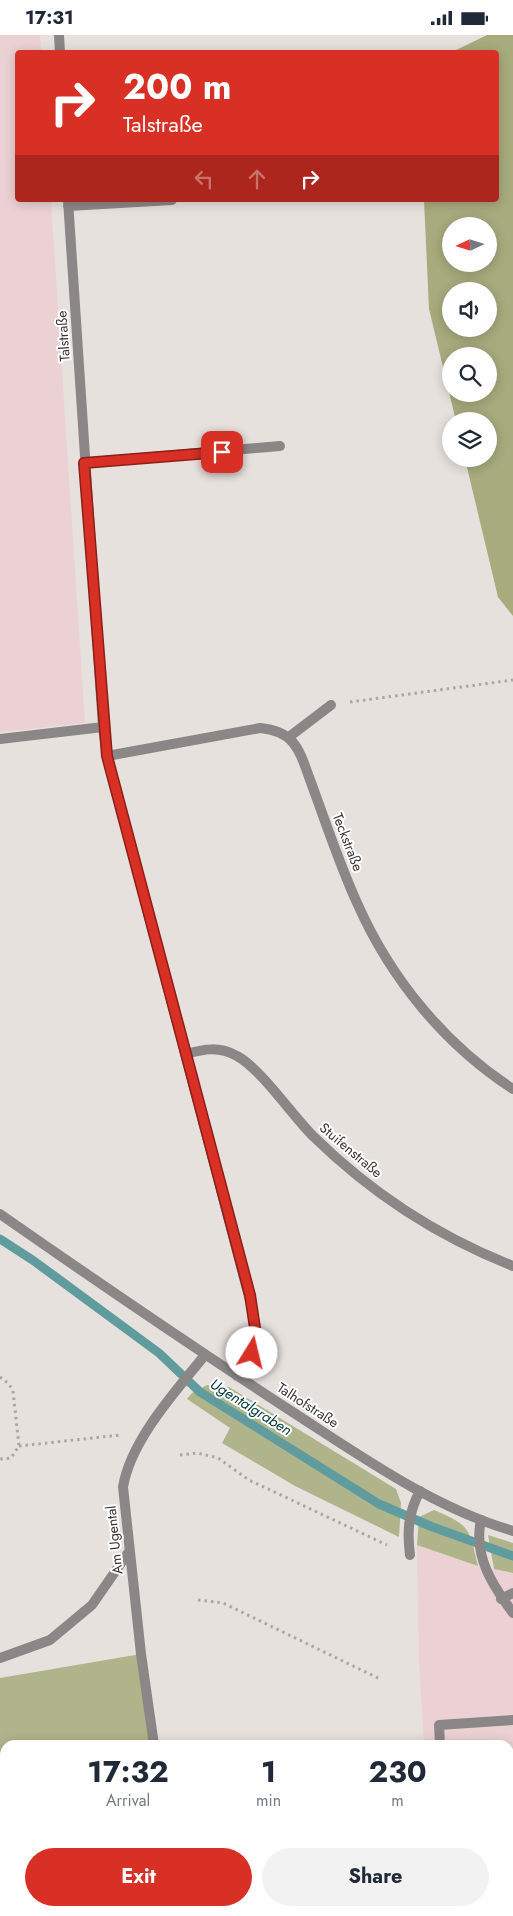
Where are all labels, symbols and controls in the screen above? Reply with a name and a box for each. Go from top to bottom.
text: 17:31 [25,4,74,31]
text: 200 m [123,62,232,112]
icon: right [40,70,105,135]
text: Talstraße [123,108,203,140]
icon: left [190,165,218,193]
icon: ahead [243,165,271,193]
icon: right [296,165,324,193]
north arrow [442,217,498,273]
map controls [442,217,497,467]
button: sound [442,282,497,337]
street label: Talstraße [51,310,75,362]
button: search [442,347,497,402]
button: layers [442,412,497,467]
pin [201,431,243,473]
icon: arrive [208,438,236,466]
street label: Teckstraße [328,810,368,874]
street label: Stuifenstraße [315,1118,387,1182]
position arrow [225,1326,277,1378]
water label: Ugentalgraben [206,1373,296,1441]
street label: Talhofstraße [273,1378,343,1432]
street label: Am Ugental [100,1505,128,1575]
text: 17:32 [87,1750,169,1793]
text: 1 [261,1750,276,1793]
text: 230 [368,1750,427,1793]
text: Arrival [106,1789,150,1812]
text: min [256,1789,281,1812]
text: m [391,1789,404,1812]
button: Exit [25,1848,252,1906]
button: Share [262,1848,489,1906]

